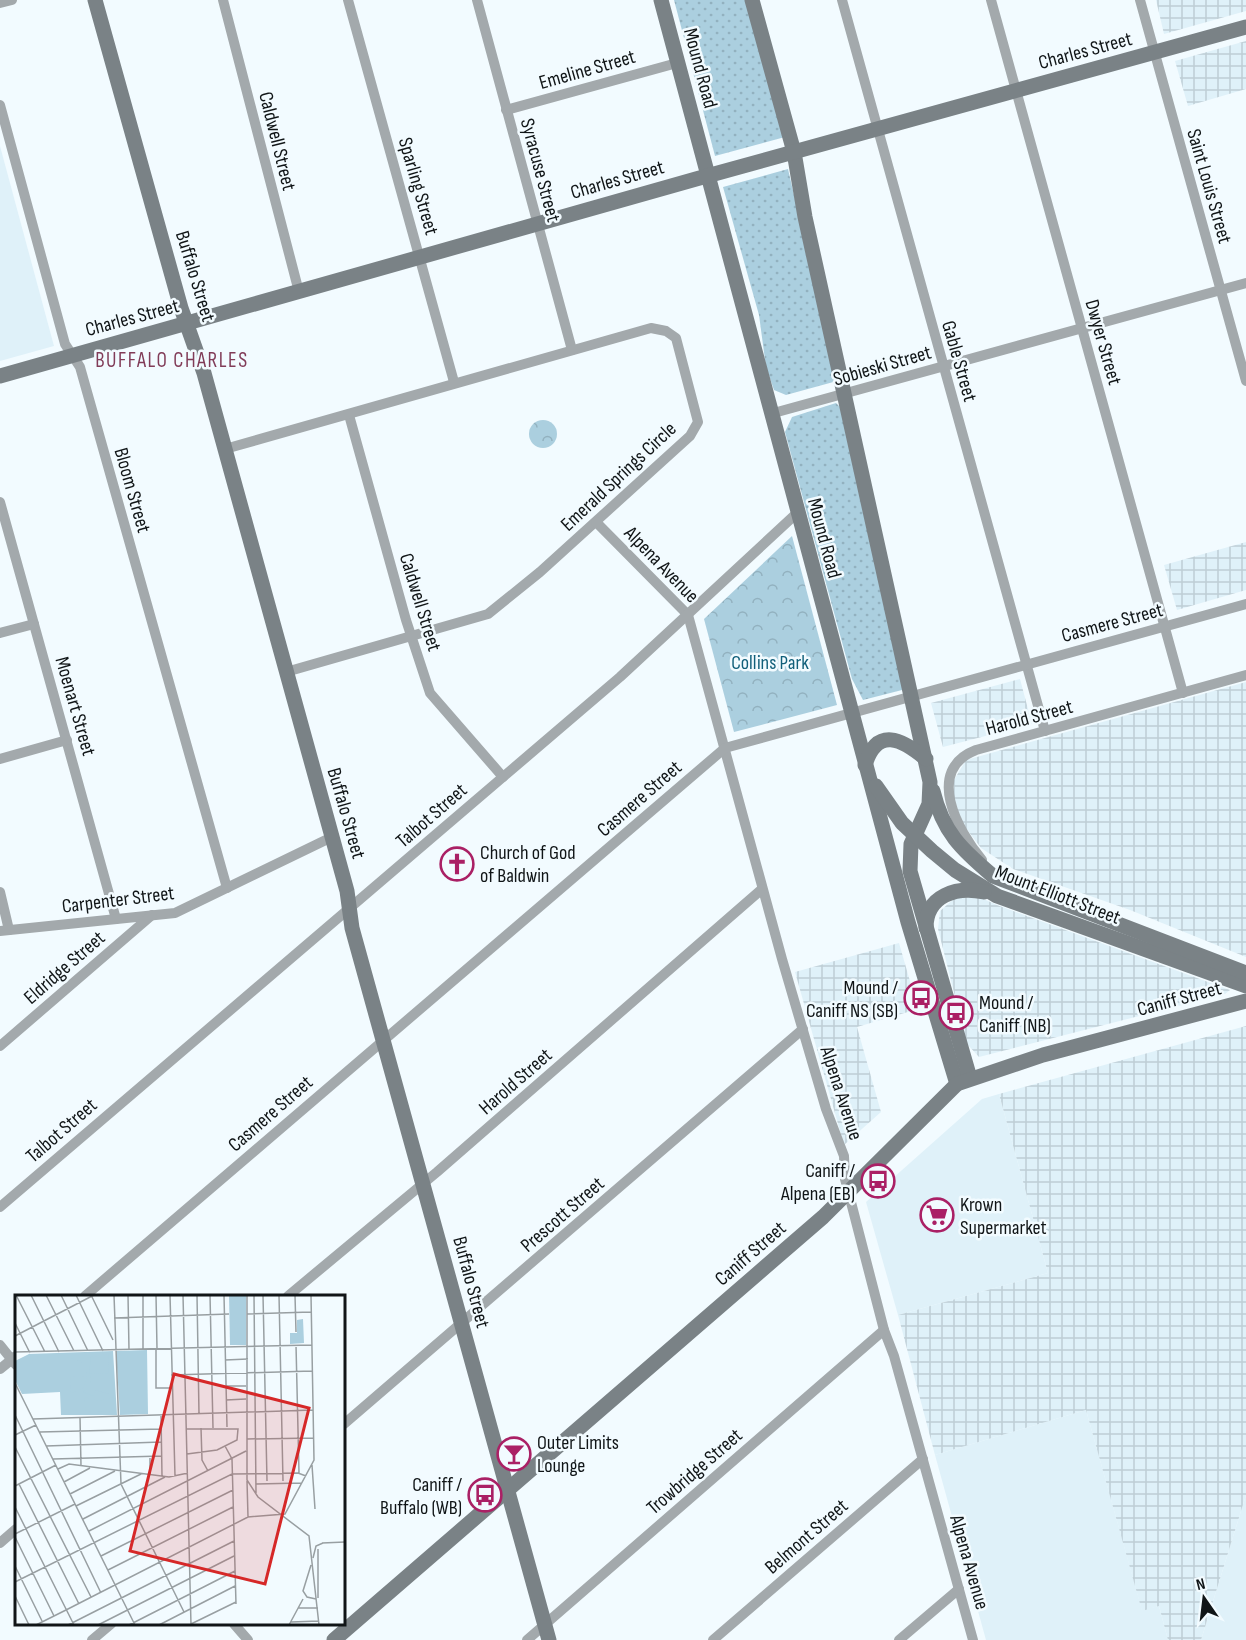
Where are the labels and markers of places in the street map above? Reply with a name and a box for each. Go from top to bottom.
place label: Church of God of Baldwin [480,841,576,888]
church icon: Church of God of Baldwin [439,846,475,882]
place label: Mound / Caniff NS (SB) [806,976,898,1023]
bus stop icon: Mound / Caniff NS (SB) [903,980,939,1016]
place label: Mound / Caniff (NB) [979,991,1051,1038]
bus stop icon: Mound / Caniff (NB) [938,995,974,1031]
place label: Caniff / Alpena (EB) [780,1159,855,1206]
bus stop icon: Caniff / Alpena (EB) [860,1163,896,1199]
place label: Krown Supermarket [960,1193,1047,1240]
supermarket icon: Krown Supermarket [919,1197,955,1233]
place label: Outer Limits Lounge [537,1431,619,1478]
bar icon: Outer Limits Lounge [496,1436,532,1472]
place label: Caniff / Buffalo (WB) [380,1473,462,1520]
bus stop icon: Caniff / Buffalo (WB) [467,1477,503,1513]

